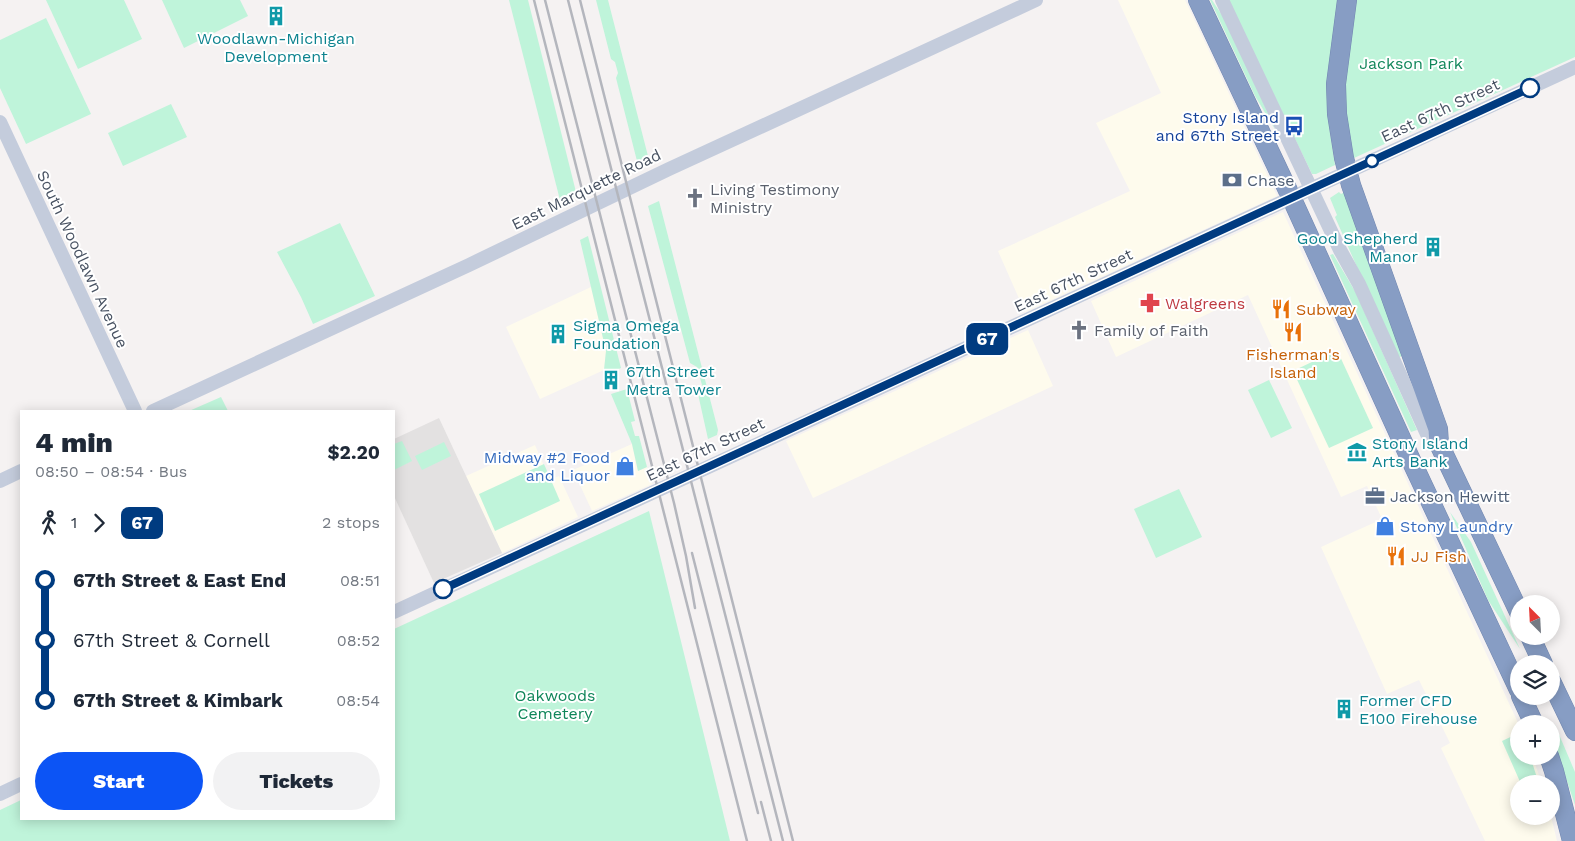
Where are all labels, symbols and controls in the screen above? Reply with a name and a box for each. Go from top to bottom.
building icon: Woodlawn-Michigan Development [265,5,287,27]
place label: Woodlawn-Michigan Development [197,29,355,66]
park label: Jackson Park [1359,54,1463,73]
street label: East 67th Street [1378,75,1503,146]
unlabelled marker [1520,78,1540,98]
place label: Stony Island and 67th Street [1156,108,1279,145]
bus stop icon: Stony Island and 67th Street [1283,115,1305,137]
street label: East Marquette Road [508,145,664,234]
unlabelled marker [1365,154,1379,168]
street label: South Woodlawn Avenue [33,167,132,351]
bank icon: Chase [1221,169,1243,191]
place label: Chase [1247,171,1295,190]
place label: Living Testimony Ministry [710,180,840,217]
church icon: Living Testimony Ministry [684,187,706,209]
place label: Good Shepherd Manor [1297,229,1418,266]
building icon: Good Shepherd Manor [1422,236,1444,258]
street label: East 67th Street [1011,245,1136,316]
pharmacy icon: Walgreens [1139,292,1161,314]
place label: Walgreens [1165,294,1245,313]
restaurant icon: Subway [1270,298,1292,320]
place label: Subway [1296,300,1357,319]
place label: Sigma Omega Foundation [573,316,679,353]
church icon: Family of Faith [1068,319,1090,341]
place label: Family of Faith [1094,321,1209,340]
restaurant icon: Fisherman's Island [1282,321,1304,343]
building icon: Sigma Omega Foundation [547,323,569,345]
line badge: 67 [964,323,1010,355]
text: 67 [976,328,998,349]
place label: Fisherman's Island [1246,345,1340,382]
place label: 67th Street Metra Tower [626,362,722,399]
building icon: 67th Street Metra Tower [600,369,622,391]
street label: East 67th Street [643,414,768,485]
text: 4 min [35,426,113,459]
place label: Stony Island Arts Bank [1372,434,1468,471]
text: $2.20 [327,441,380,464]
museum icon: Stony Island Arts Bank [1346,441,1368,463]
place label: Midway #2 Food and Liquor [484,448,610,485]
shop icon: Midway #2 Food and Liquor [614,455,636,477]
text: 08:50 – 08:54 · Bus [35,462,187,481]
office icon: Jackson Hewitt [1364,485,1386,507]
place label: Jackson Hewitt [1390,487,1510,506]
icon: walk [35,509,63,537]
icon: forward [85,509,113,537]
text: 67 [131,512,153,533]
text: 1 [71,513,77,532]
text: 2 stops [322,513,380,532]
shop icon: Stony Laundry [1374,515,1396,537]
place label: Stony Laundry [1400,517,1514,536]
restaurant icon: JJ Fish [1385,545,1407,567]
place label: JJ Fish [1411,547,1467,566]
text: 67th Street & East End [73,569,286,592]
text: 08:51 [340,571,380,590]
unlabelled marker [433,579,453,599]
north arrow [1510,595,1560,645]
map controls [1510,595,1560,825]
text: 67th Street & Cornell [73,629,270,652]
text: 08:52 [337,631,380,650]
button: layers [1510,655,1560,705]
park label: Oakwoods Cemetery [515,686,595,723]
text: 67th Street & Kimbark [73,689,283,712]
text: 08:54 [336,691,380,710]
place label: Former CFD E100 Firehouse [1359,691,1477,728]
building icon: Former CFD E100 Firehouse [1333,698,1355,720]
button: + [1510,715,1560,765]
button: Start [35,752,203,810]
button: Tickets [213,752,380,810]
button: − [1510,775,1560,825]

